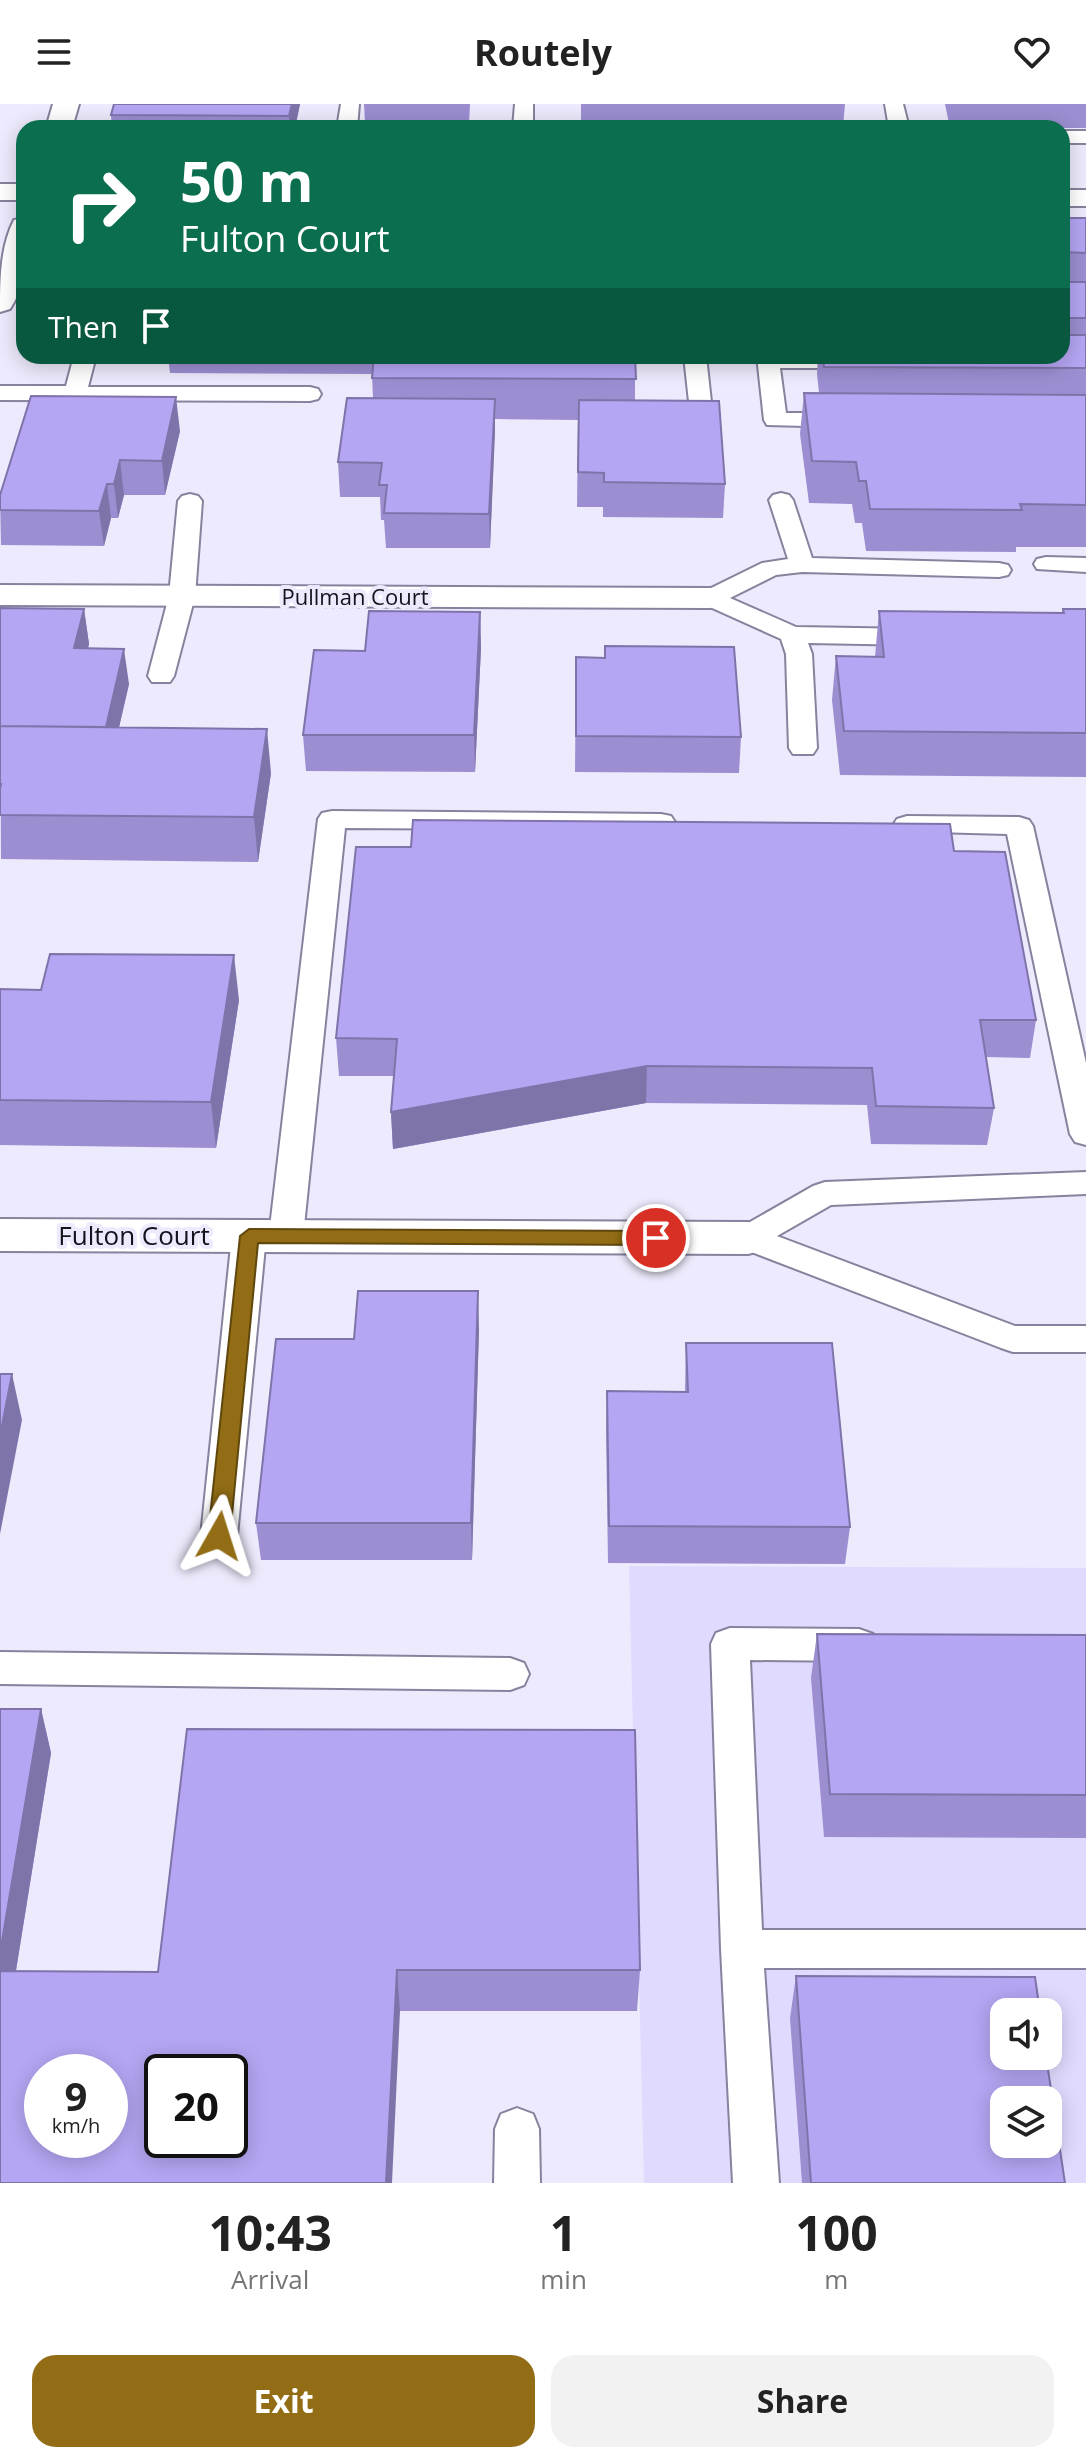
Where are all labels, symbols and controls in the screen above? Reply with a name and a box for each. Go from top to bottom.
text: Routely [474,28,612,77]
icon: menu [32,30,76,74]
icon: heart [1010,30,1054,74]
text: 50 m [180,142,314,218]
icon: right [48,152,152,256]
text: Fulton Court [180,214,390,263]
icon: arrive [134,304,178,348]
text: Then [48,306,118,347]
street label: Pullman Court [281,581,429,611]
pin [622,1204,690,1272]
icon: arrive [634,1216,678,1260]
street label: Fulton Court [58,1217,210,1253]
position arrow [177,1494,261,1578]
map controls [990,1998,1062,2158]
button: sound [990,1998,1062,2070]
speed limit sign: 20 [144,2054,248,2158]
text: 9 [65,2068,87,2123]
button: layers [990,2086,1062,2158]
text: km/h [52,2112,100,2139]
text: 10:43 [208,2200,332,2265]
text: 1 [550,2200,577,2265]
text: 100 [795,2200,878,2265]
text: Arrival [231,2261,309,2297]
text: min [540,2261,587,2297]
text: m [824,2261,848,2297]
button: Exit [32,2355,535,2447]
button: Share [551,2355,1054,2447]

